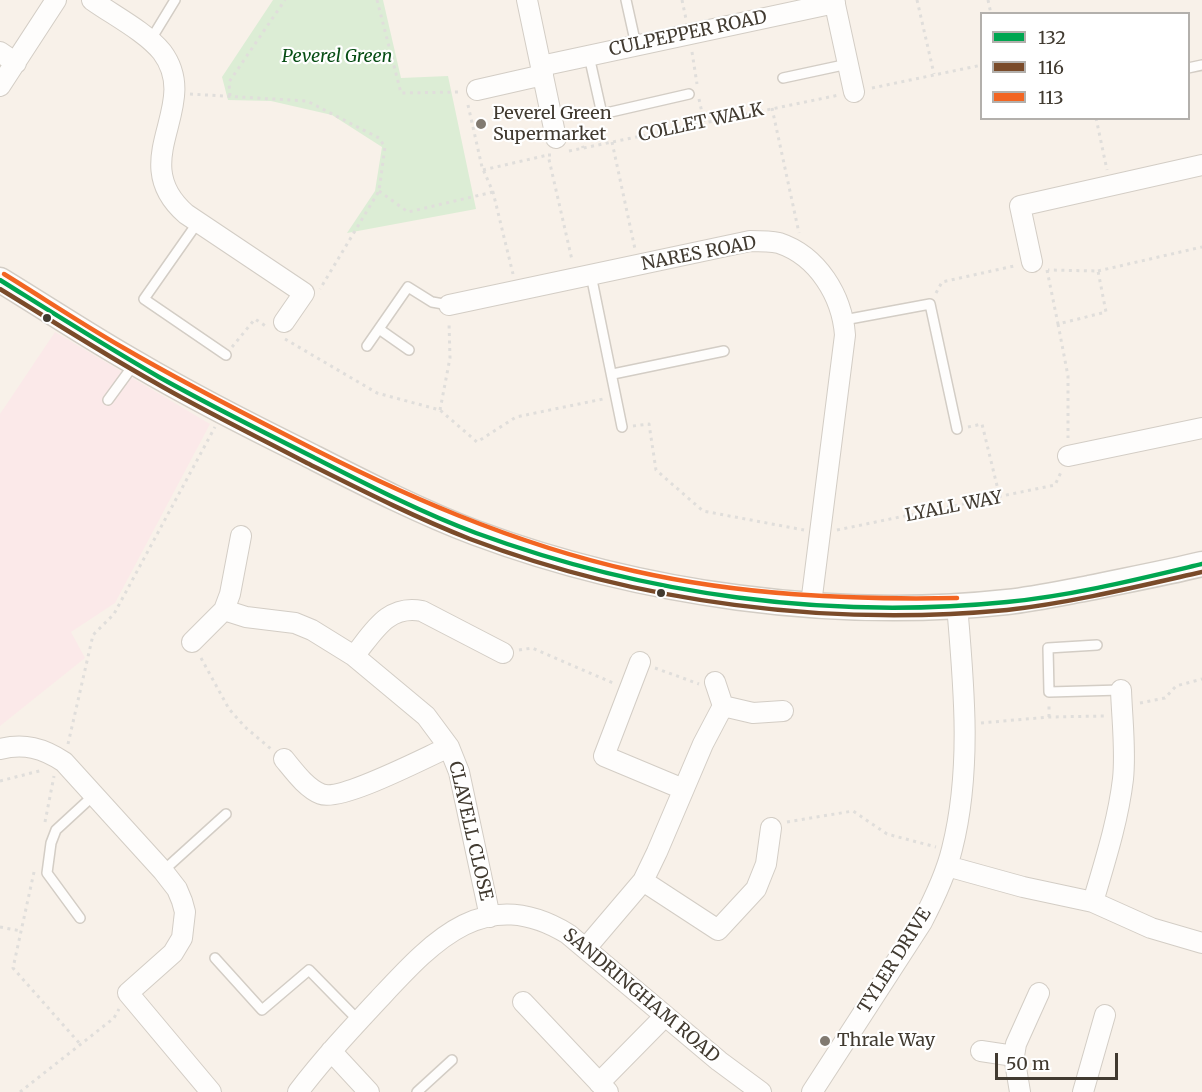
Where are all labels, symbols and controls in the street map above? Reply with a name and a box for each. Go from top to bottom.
street label: CULPEPPER ROAD [607,7,769,61]
legend [980,12,1190,120]
text: 132 [1038,26,1066,49]
park label: Peverel Green [282,46,392,68]
text: 116 [1038,56,1064,79]
text: 113 [1038,86,1064,109]
street label: COLLET WALK [637,99,765,147]
place label: Peverel Green Supermarket [493,103,612,146]
marker: Peverel Green Supermarket [474,117,488,131]
street label: NARES ROAD [640,232,758,276]
unlabelled marker [41,312,53,324]
street label: LYALL WAY [903,487,1005,527]
unlabelled marker [655,587,667,599]
street label: CLAVELL CLOSE [443,759,497,903]
street label: TYLER DRIVE [854,904,936,1018]
street label: SANDRINGHAM ROAD [558,924,724,1068]
place label: Thrale Way [837,1030,935,1052]
marker: Thrale Way [818,1034,832,1048]
scale bar [998,1041,1121,1079]
text: 50 m [1006,1052,1050,1075]

